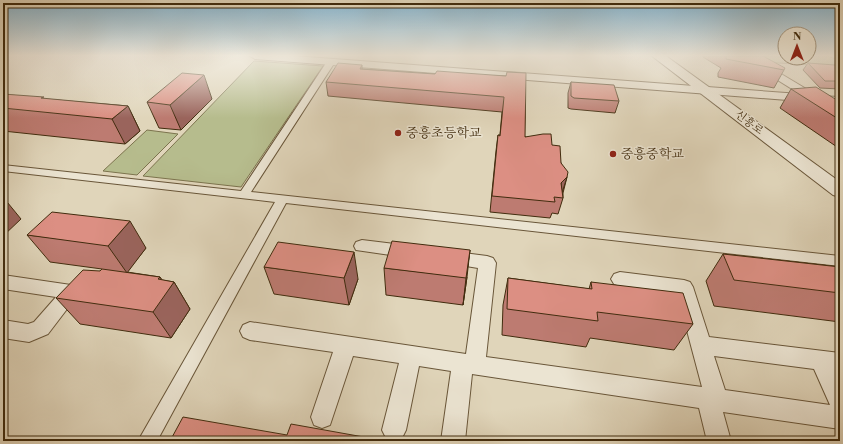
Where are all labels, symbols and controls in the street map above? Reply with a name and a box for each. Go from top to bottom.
north arrow [777,26,817,66]
text: N [793,30,802,44]
street label: 신흥로 [732,108,766,138]
place label: 중흥초등학교 [406,125,482,141]
marker: 중흥초등학교 [393,128,403,138]
place label: 중흥중학교 [621,146,684,162]
marker: 중흥중학교 [608,149,618,159]

